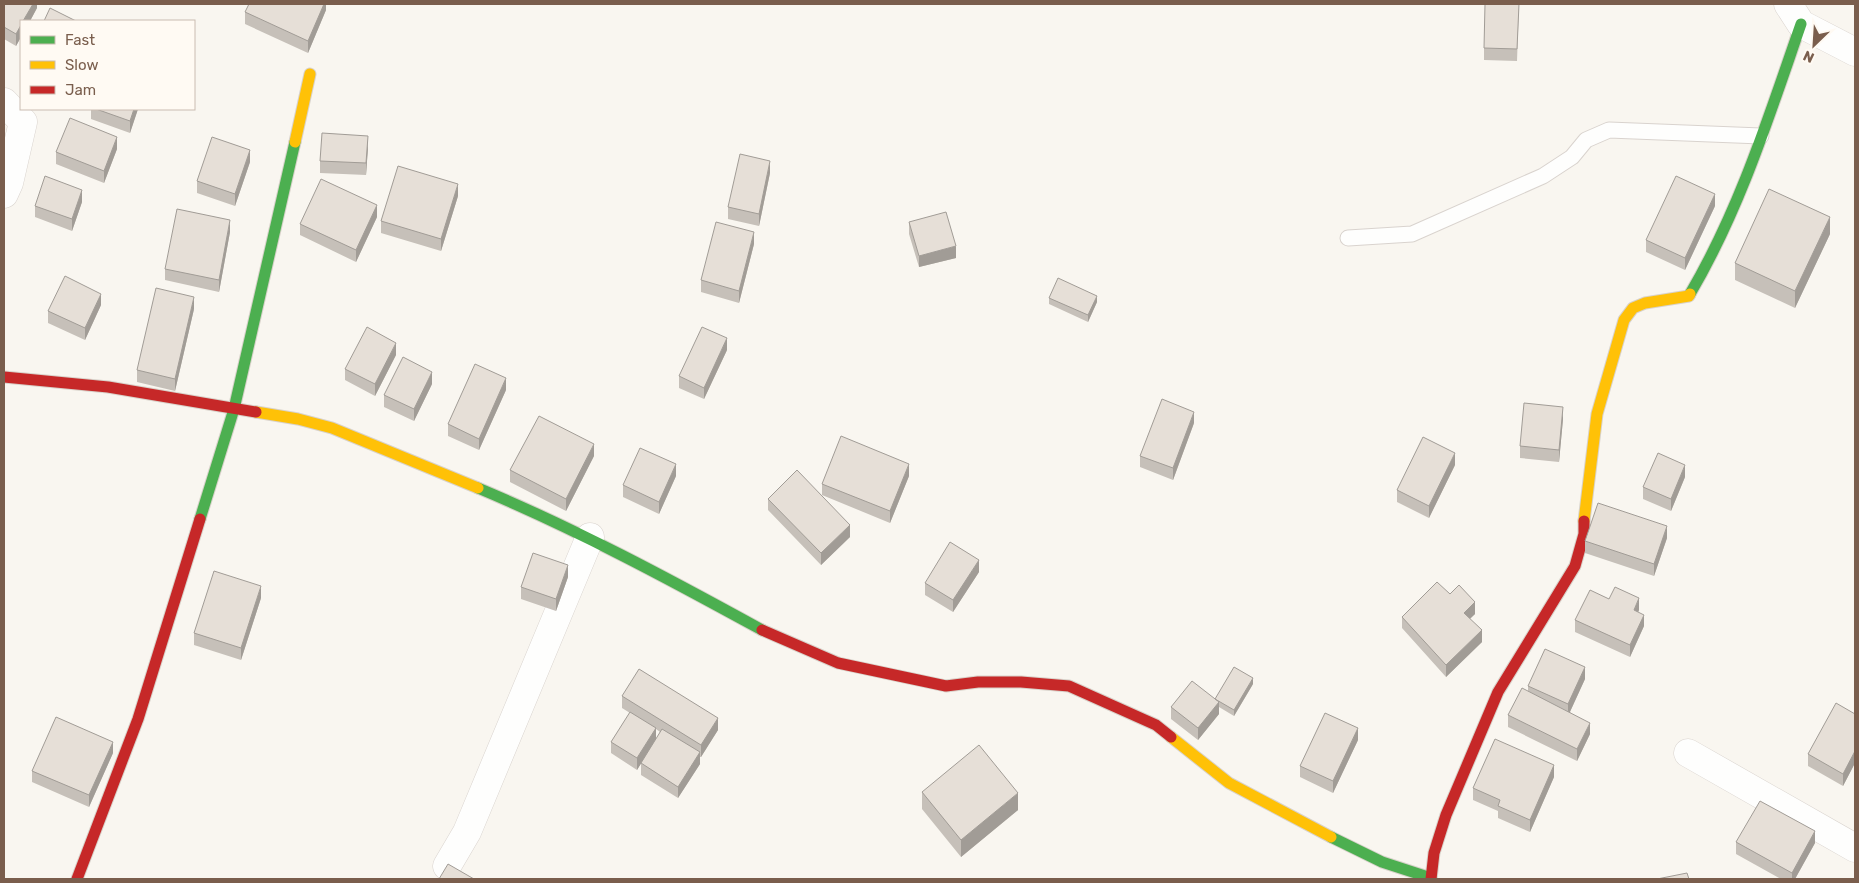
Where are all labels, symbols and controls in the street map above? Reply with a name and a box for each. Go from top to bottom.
legend [20,20,195,110]
north arrow [1789,20,1839,70]
text: Fast [65,31,95,49]
text: N [1801,46,1817,66]
text: Slow [65,56,98,74]
text: Jam [65,81,96,99]

